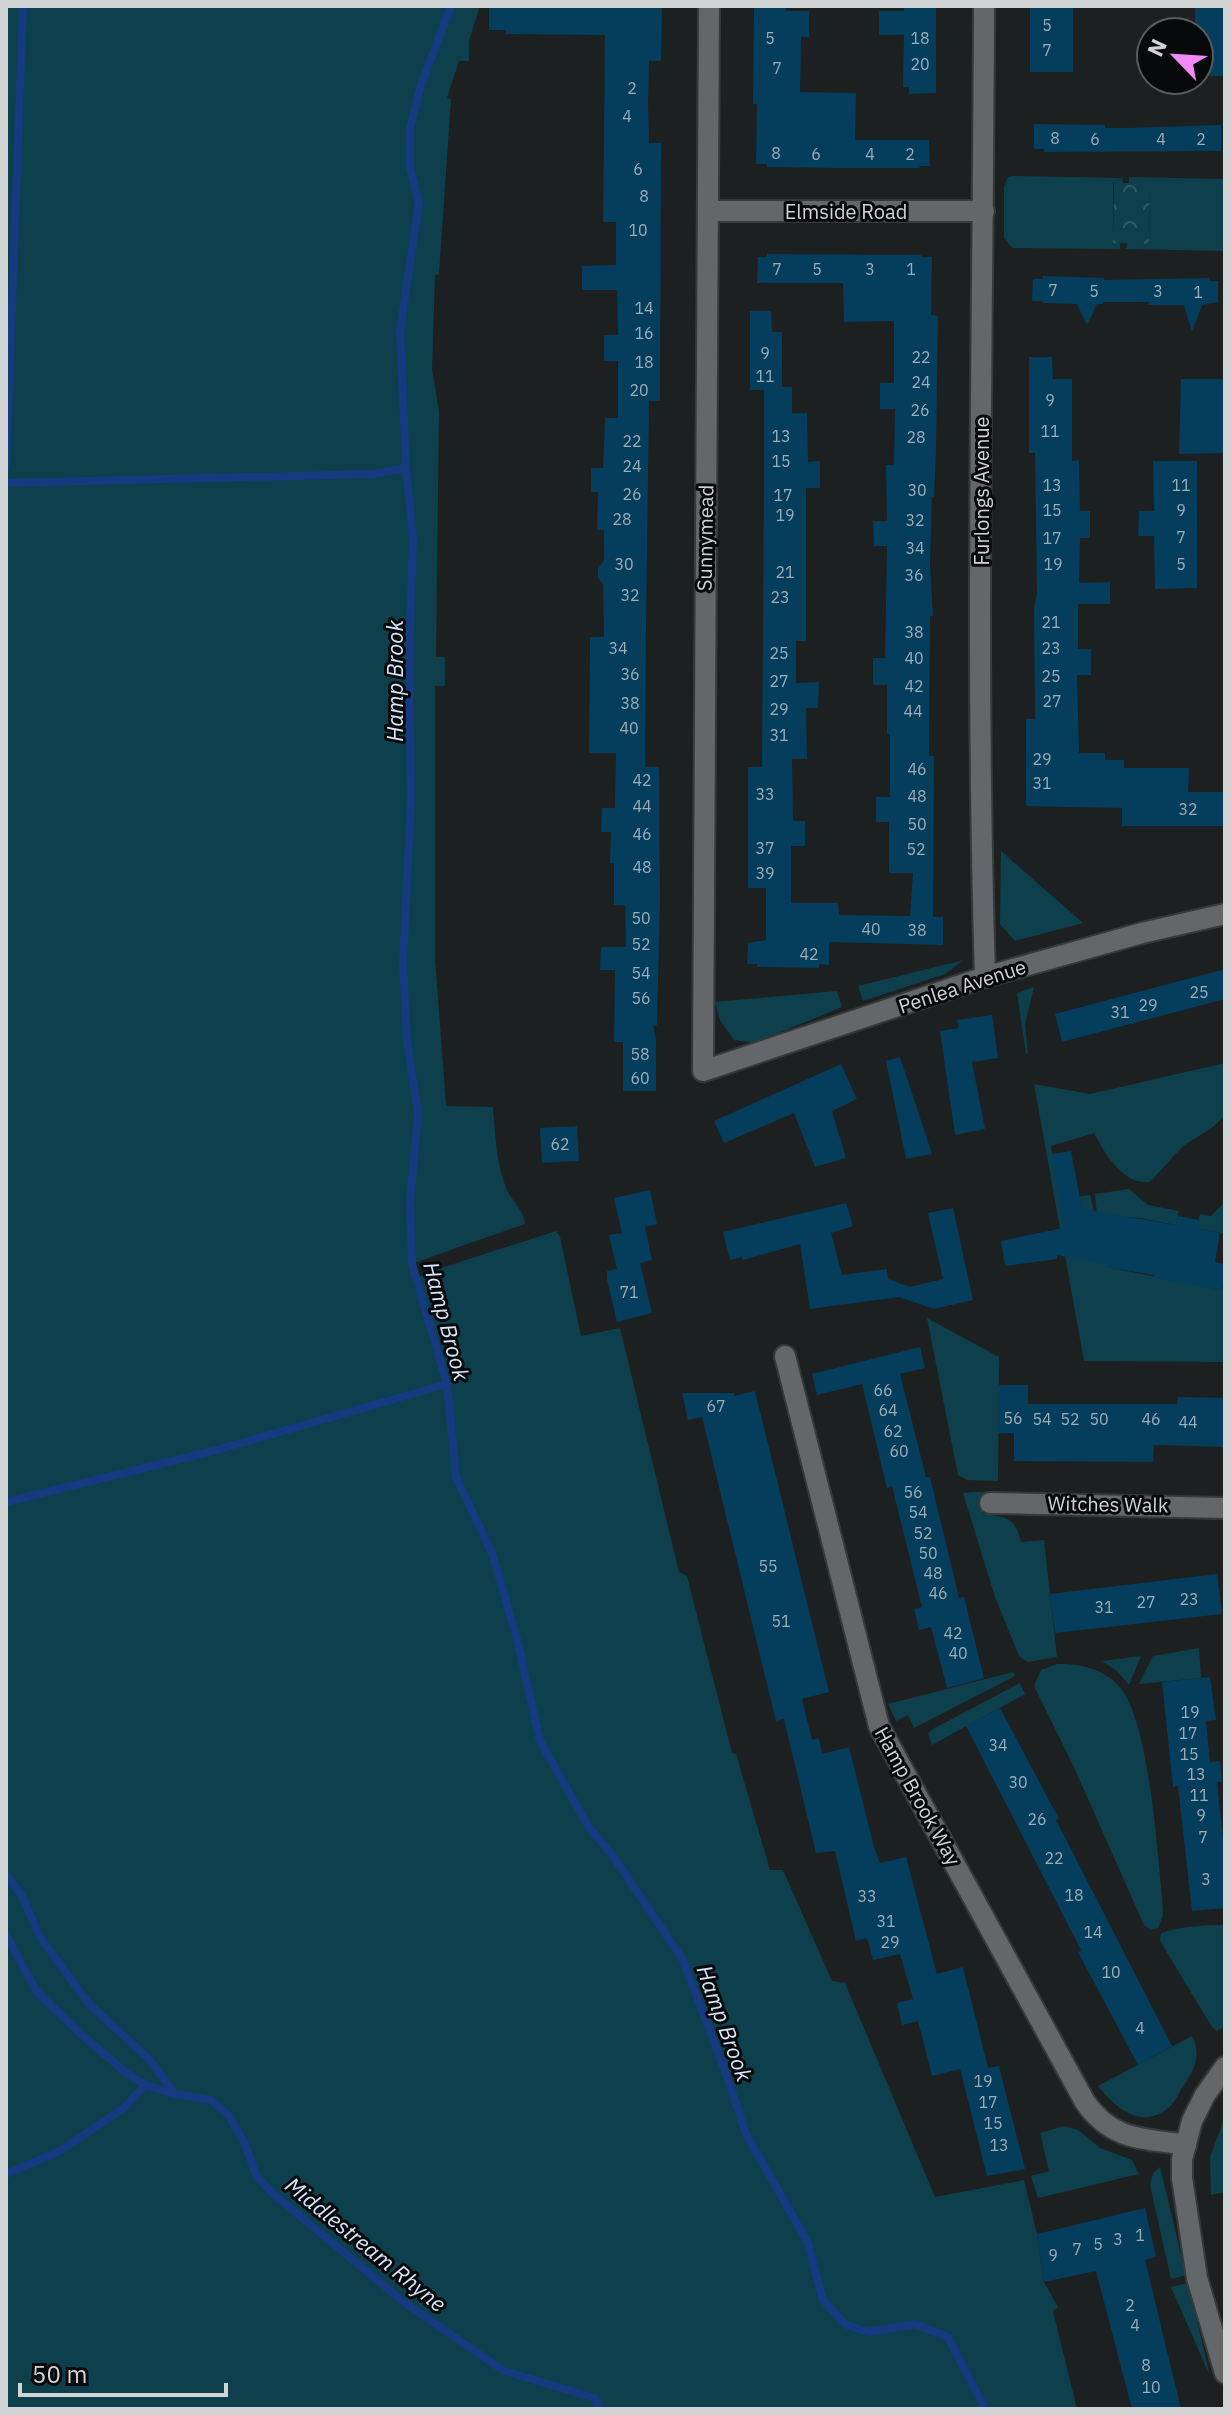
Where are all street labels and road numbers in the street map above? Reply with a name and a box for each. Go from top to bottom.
street label: Elmside Road [785,198,907,225]
street label: Furlongs Avenue [968,416,995,566]
street label: Sunnymead [691,485,719,591]
street label: Penlea Avenue [895,953,1029,1019]
street label: Witches Walk [1047,1489,1169,1519]
street label: Hamp Brook Way [869,1722,967,1870]

